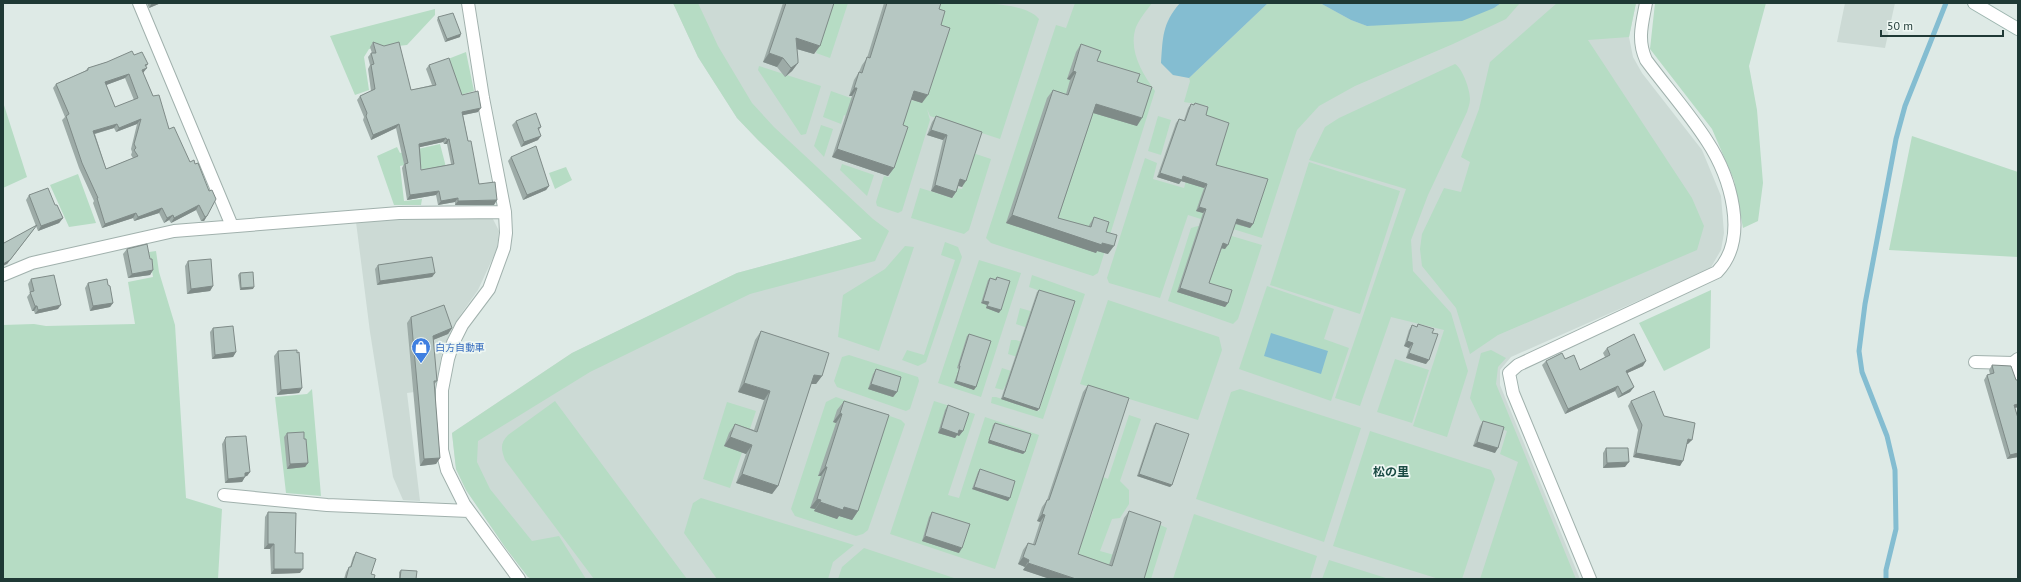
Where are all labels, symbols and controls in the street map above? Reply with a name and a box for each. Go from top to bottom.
scale bar [1881,12,2003,38]
text: 50 m [1887,18,1913,33]
shop icon: 白方自動車 [410,336,432,364]
place label: 白方自動車 [435,341,485,354]
district label: 松の里 [1373,464,1409,479]

